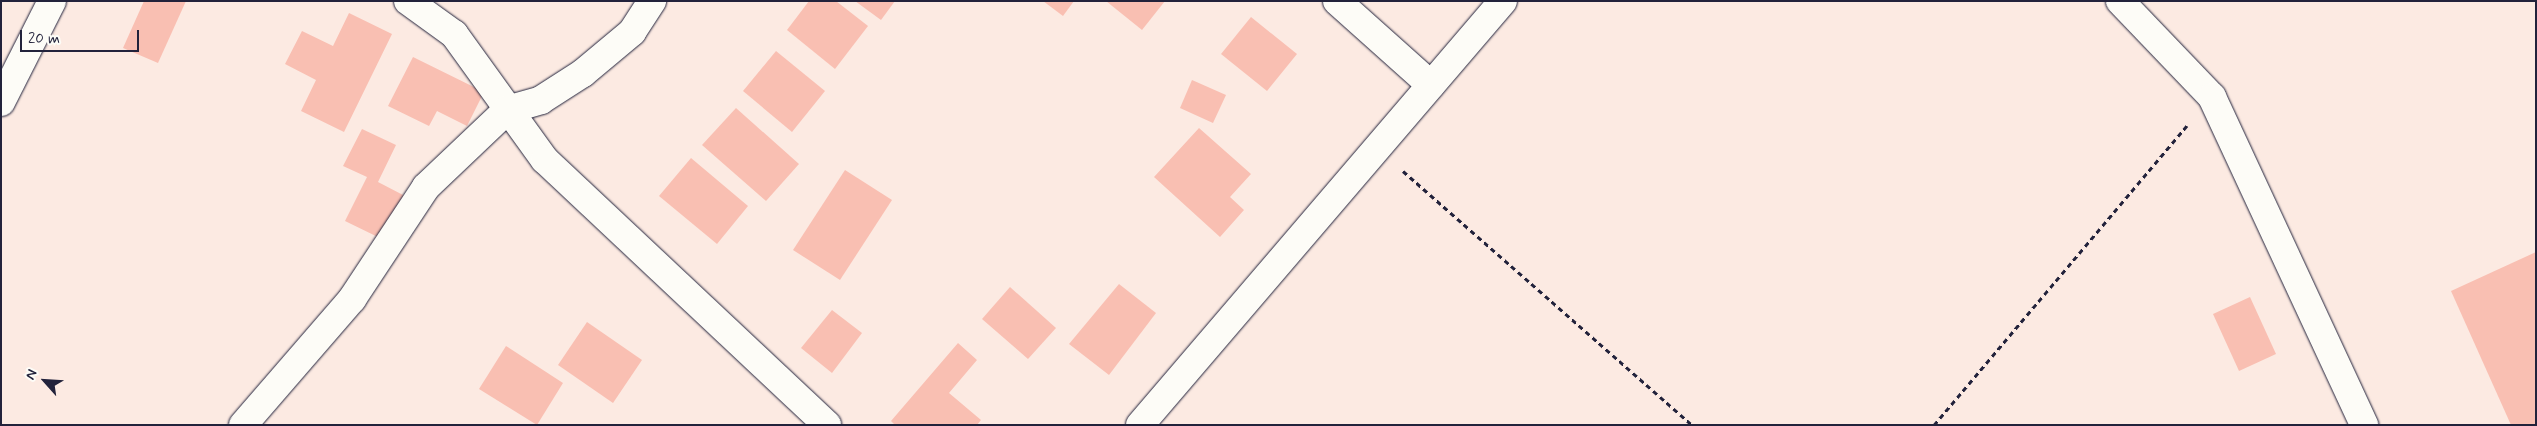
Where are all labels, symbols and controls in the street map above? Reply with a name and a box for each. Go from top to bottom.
scale bar [22,20,141,52]
text: 20 m [28,29,60,49]
north arrow [20,356,70,406]
text: N [21,366,42,383]

